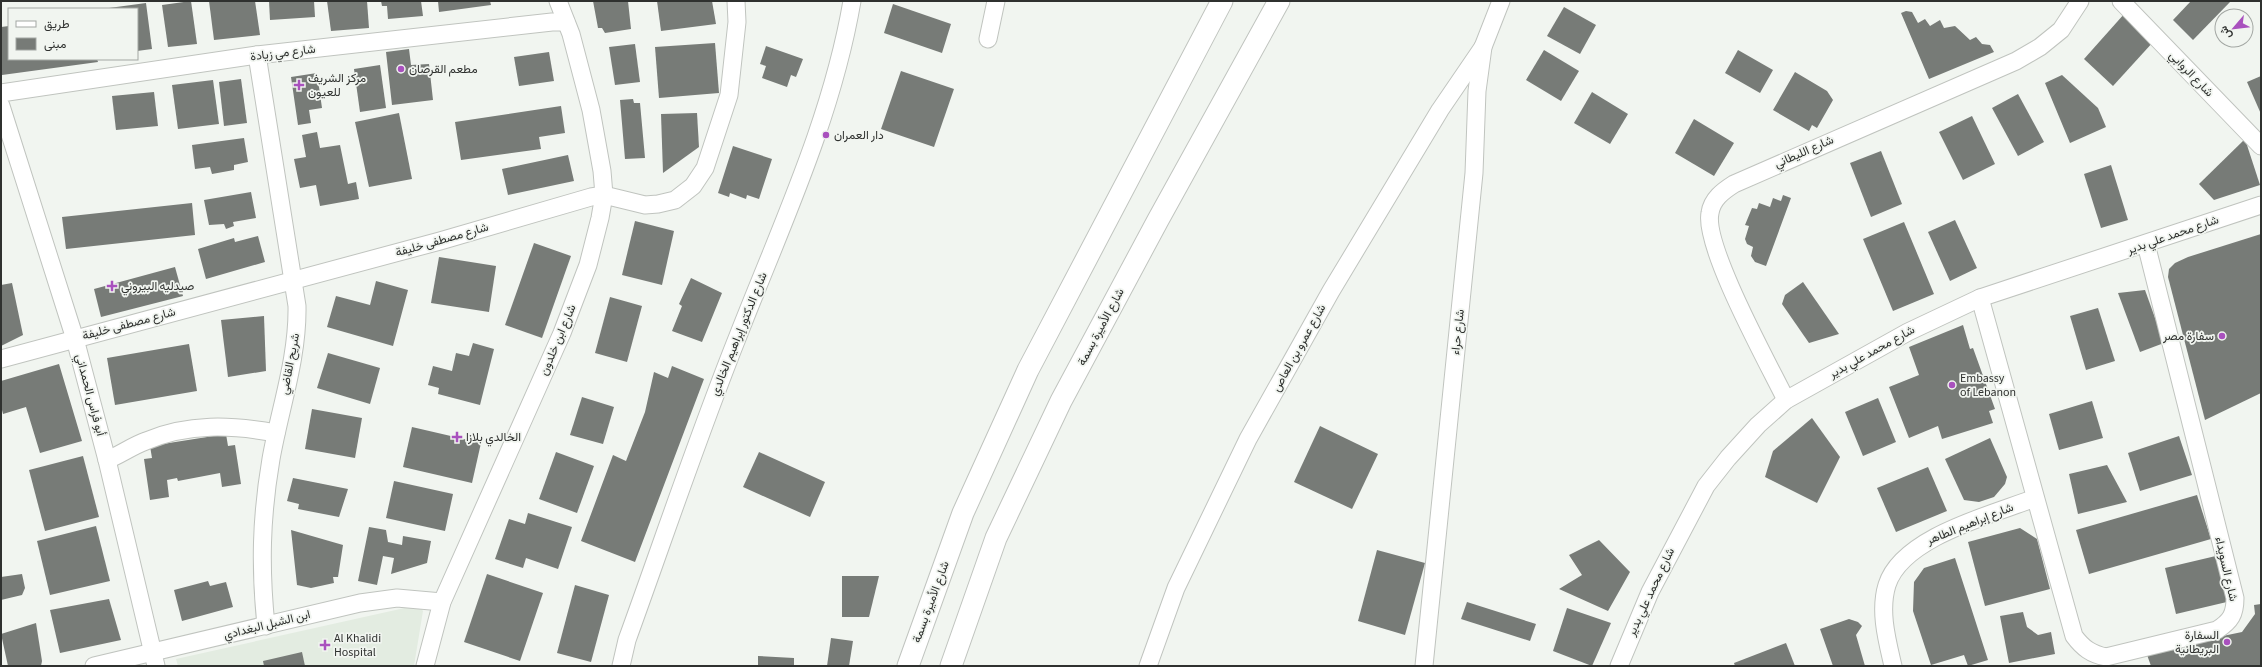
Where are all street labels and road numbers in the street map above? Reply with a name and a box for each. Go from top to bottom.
street label: شارع مي زيادة [249,41,317,66]
street label: شارع الروابي [2164,47,2217,101]
street label: شارع الليطاني [1772,131,1837,174]
street label: شارع محمد علي بدير [2124,211,2221,260]
street label: شارع مصطفى خليفة [394,219,490,261]
street label: شارع الدكتور إبراهيم الخالدي [706,270,773,399]
street label: شارع الأميرة بسمة [1073,285,1129,369]
street label: شارع عمرو بن العاص [1268,301,1330,395]
street label: شارع ابن خلدون [535,302,581,378]
street label: شارع مصطفى خليفة [80,303,178,345]
street label: شارع حراء [1447,308,1469,356]
street label: شارع محمد علي بدير [1825,321,1918,384]
street label: شريح القاضي [276,332,305,396]
street label: أبو فراس الحمداني [70,352,109,438]
street label: شارع إبراهيم الطاهر [1923,499,2016,550]
street label: شارع السويداء [2210,535,2242,603]
street label: شارع محمد علي بدير [1623,545,1680,640]
street label: شارع الأميرة بسمة [908,559,954,645]
street label: ابن الشبل البغدادي [222,606,312,645]

